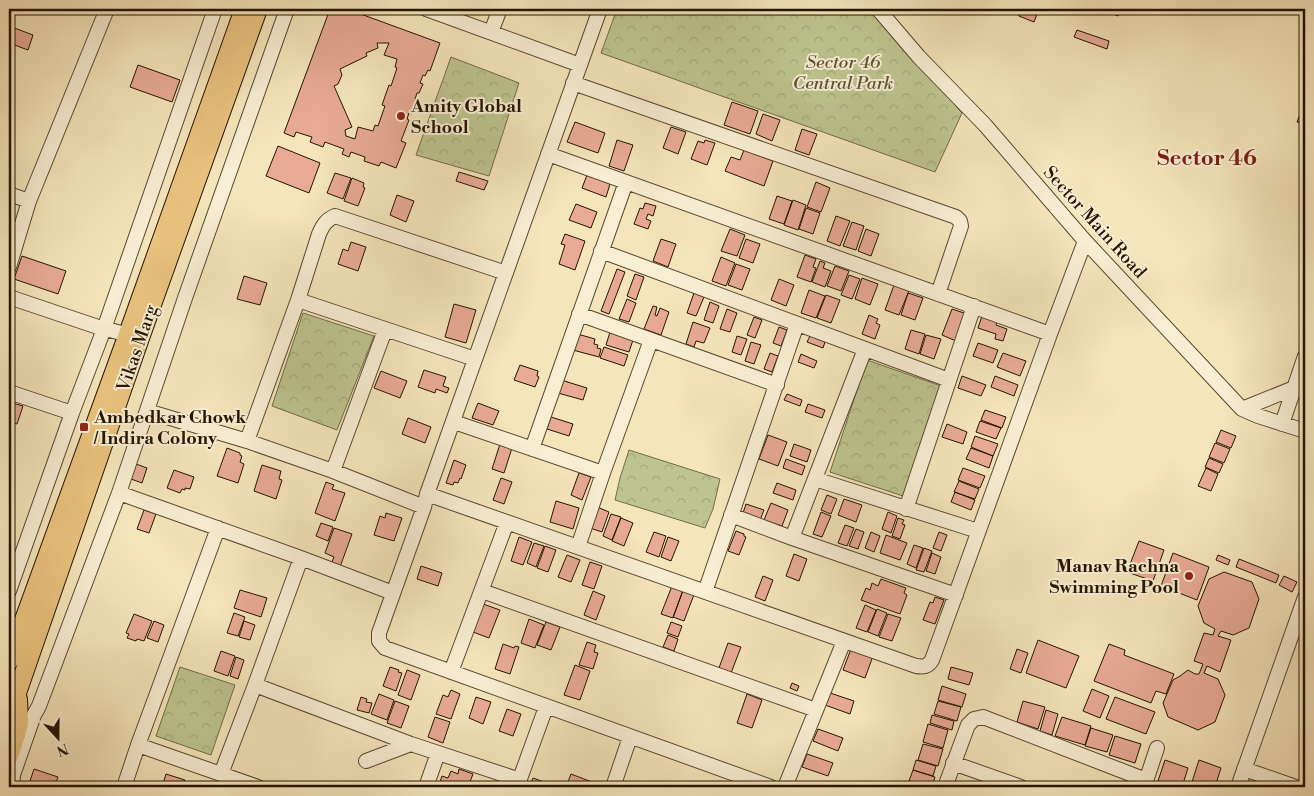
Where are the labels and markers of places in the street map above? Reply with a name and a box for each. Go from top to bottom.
place label: Amity Global School [410,95,522,139]
marker: Amity Global School [395,110,407,122]
place label: Ambedkar Chowk / Indira Colony [93,406,247,450]
marker: Ambedkar Chowk / Indira Colony [78,421,90,433]
place label: Manav Rachna Swimming Pool [1049,555,1179,599]
marker: Manav Rachna Swimming Pool [1183,570,1195,582]

